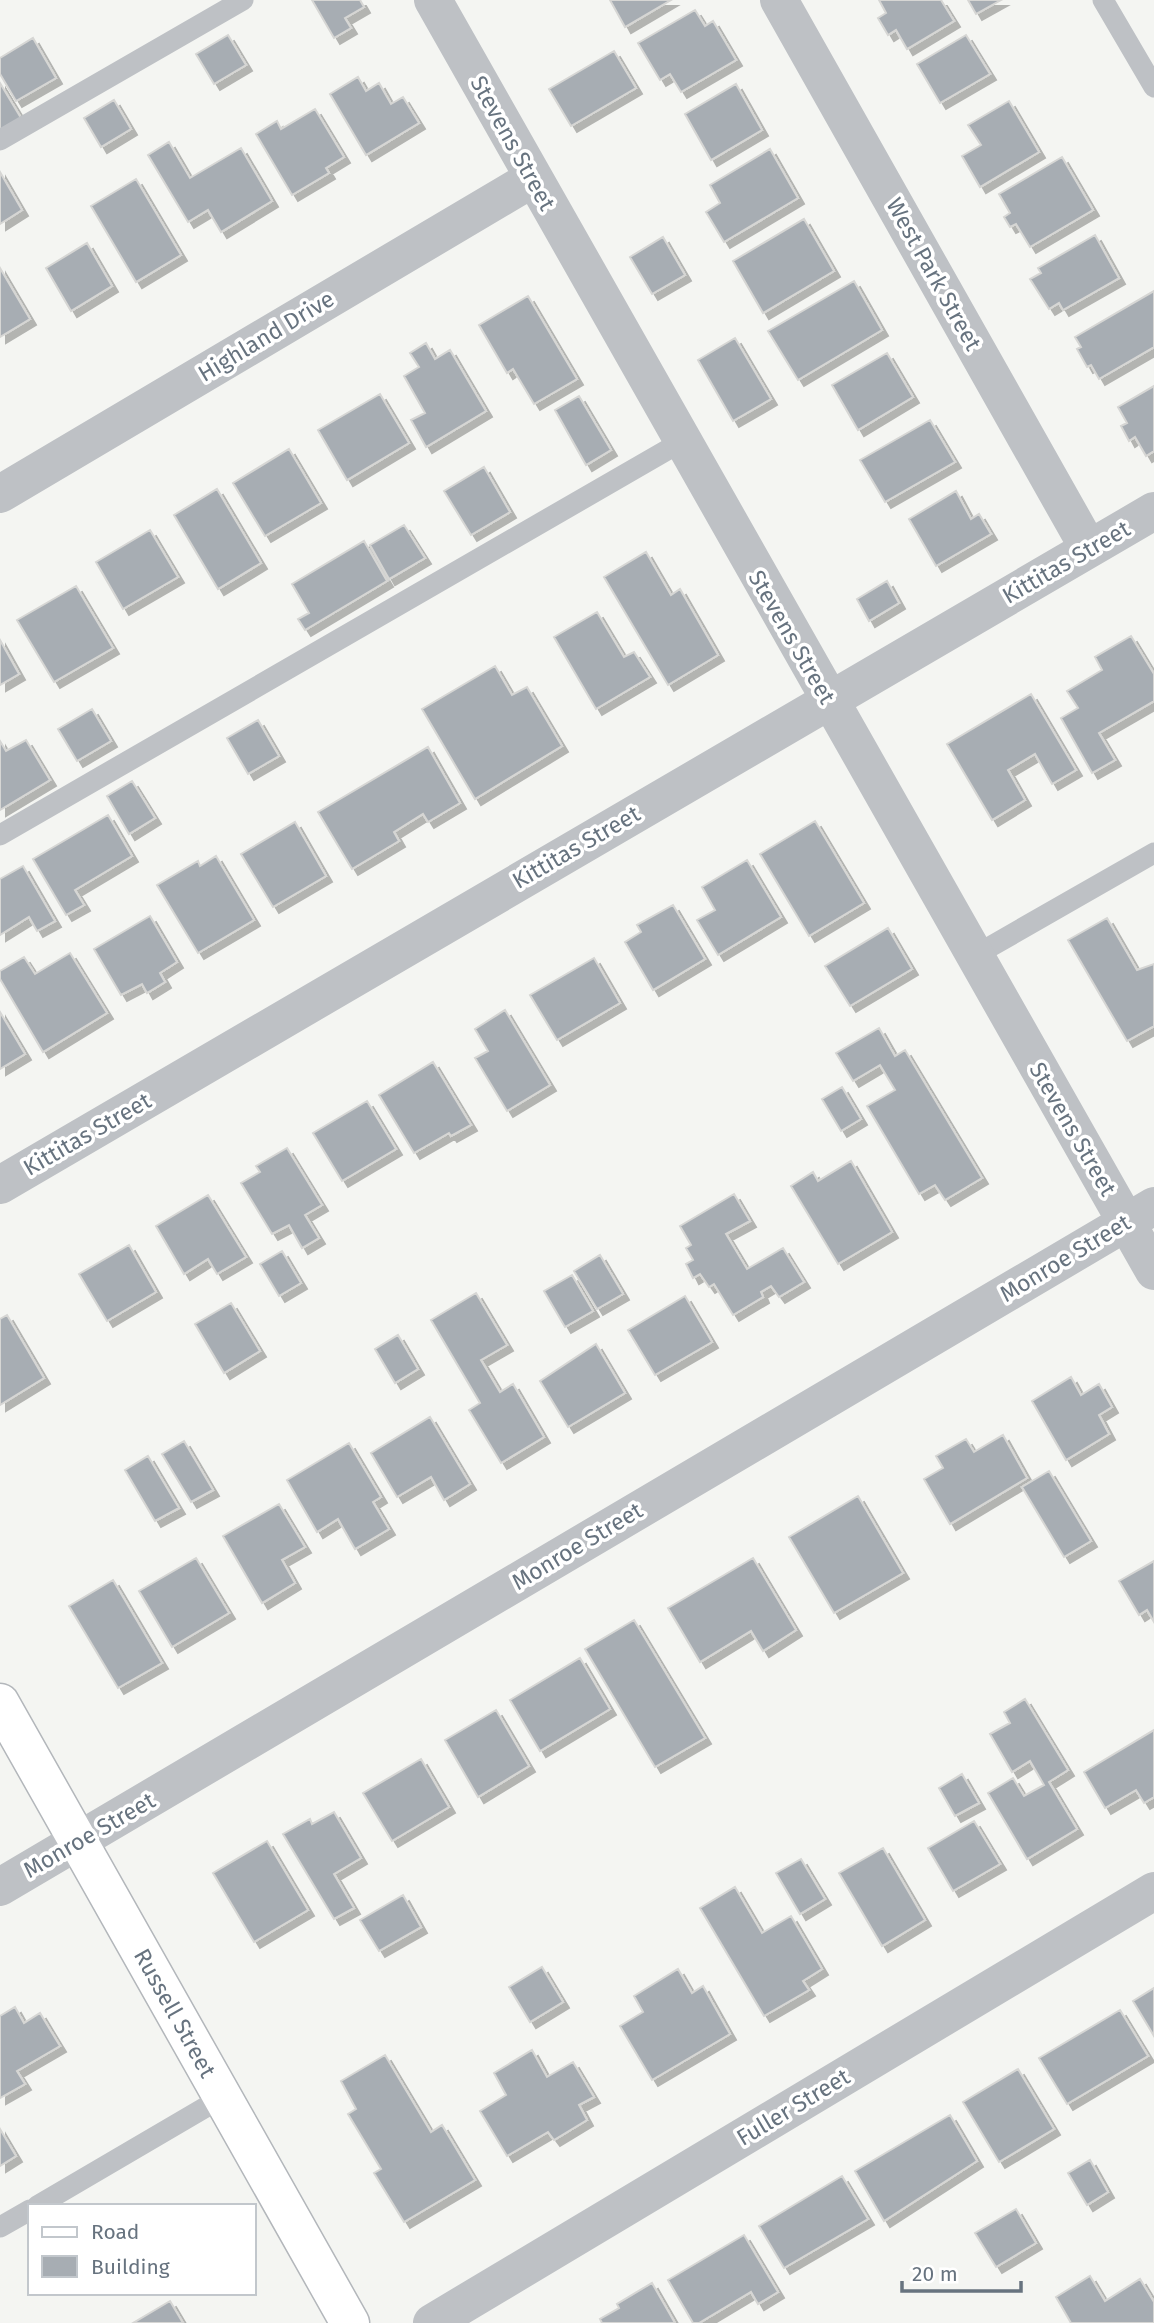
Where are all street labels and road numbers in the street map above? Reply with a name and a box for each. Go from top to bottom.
street label: Stevens Street [465,71,562,216]
street label: West Park Street [880,193,988,356]
street label: Highland Drive [193,284,339,388]
street label: Kittitas Street [997,514,1135,610]
street label: Stevens Street [743,565,842,709]
street label: Kittitas Street [507,799,645,895]
street label: Stevens Street [1024,1057,1123,1201]
street label: Kittitas Street [18,1086,156,1182]
street label: Monroe Street [995,1208,1136,1308]
street label: Monroe Street [507,1496,648,1596]
street label: Monroe Street [18,1786,160,1884]
street label: Russell Street [128,1944,222,2083]
street label: Fuller Street [731,2062,855,2152]

